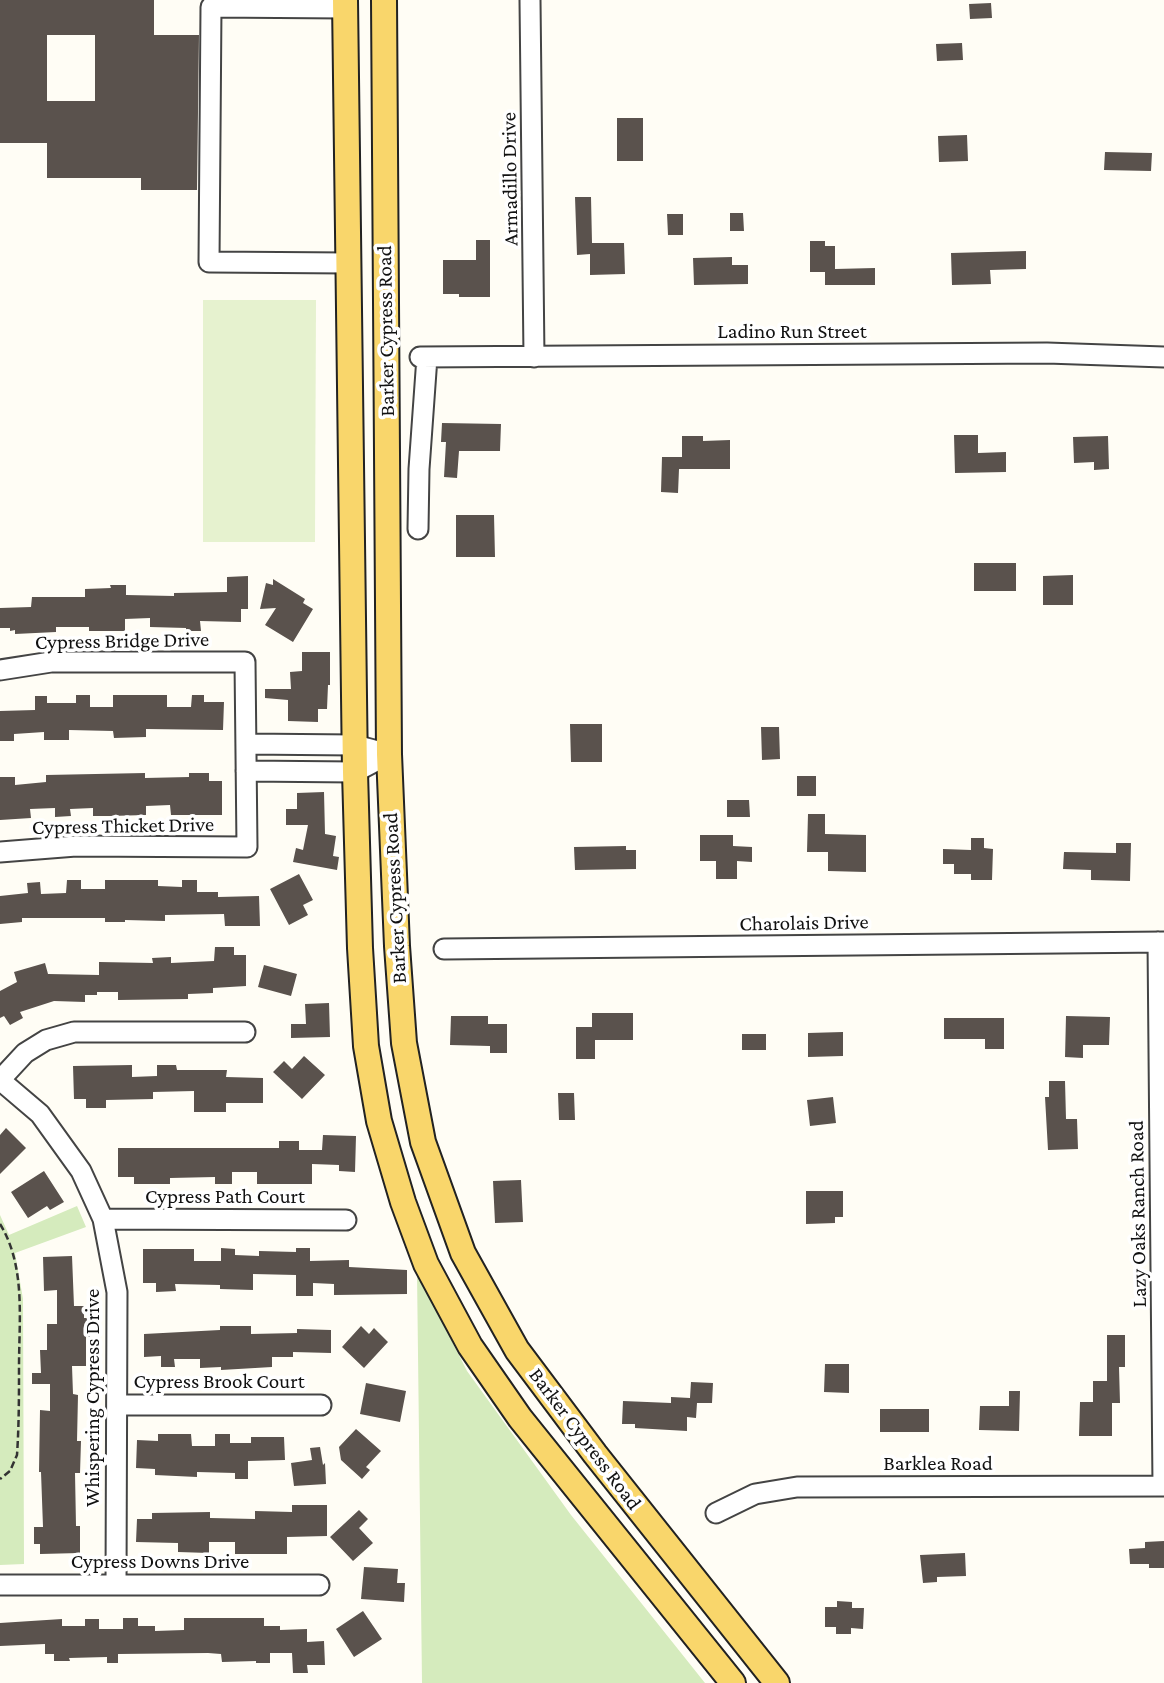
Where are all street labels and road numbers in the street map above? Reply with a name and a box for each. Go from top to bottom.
street label: Armadillo Drive [496,112,524,246]
street label: Barker Cypress Road [372,245,400,417]
street label: Ladino Run Street [717,319,867,345]
street label: Cypress Bridge Drive [35,627,209,655]
street label: Cypress Thicket Drive [32,812,214,840]
street label: Barker Cypress Road [378,812,412,984]
street label: Charolais Drive [739,909,869,937]
street label: Lazy Oaks Ranch Road [1124,1120,1152,1308]
street label: Cypress Path Court [145,1184,305,1210]
street label: Whispering Cypress Drive [80,1289,106,1507]
street label: Barker Cypress Road [523,1363,647,1515]
street label: Cypress Brook Court [133,1369,305,1395]
street label: Barklea Road [883,1451,993,1477]
street label: Cypress Downs Drive [71,1549,249,1575]

